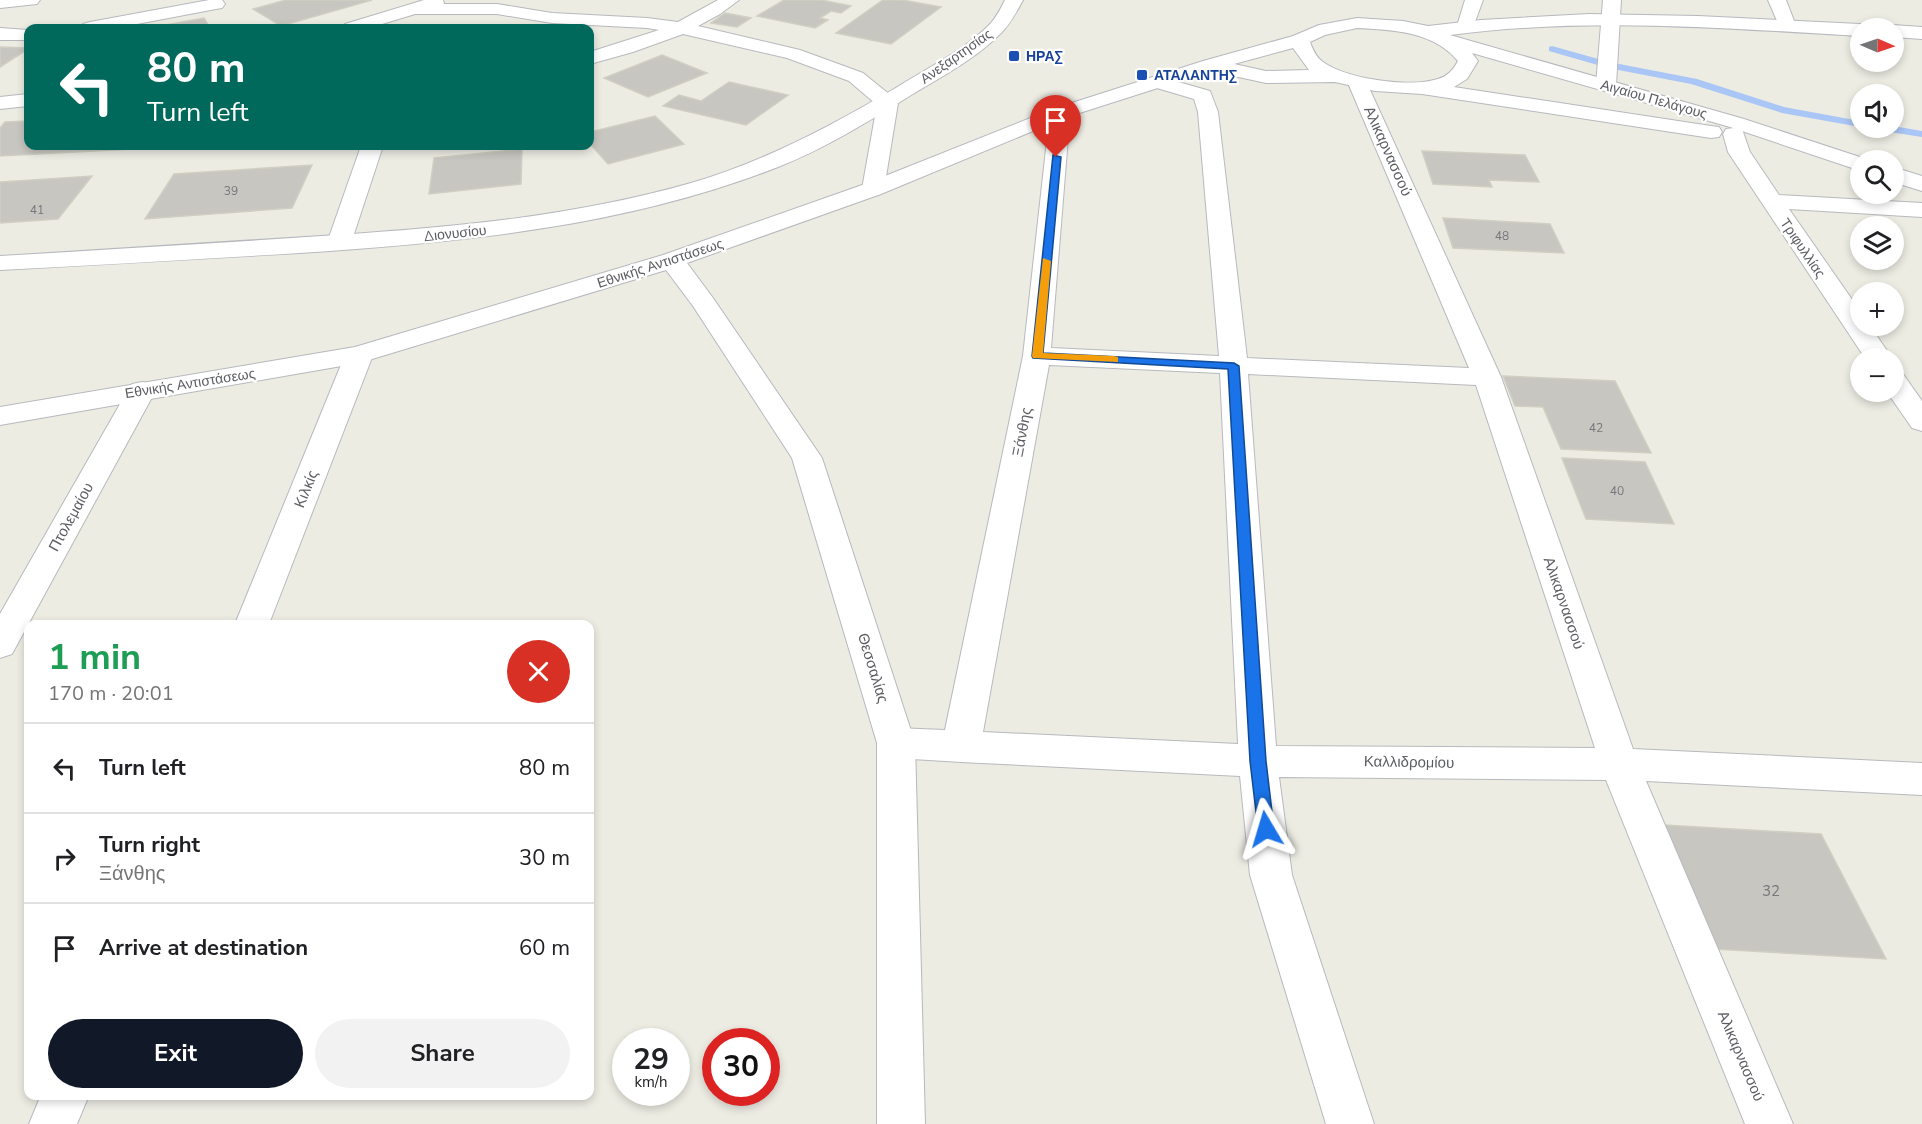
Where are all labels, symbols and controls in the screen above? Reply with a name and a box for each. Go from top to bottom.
north arrow [1850,18,1904,72]
map controls [1850,18,1904,402]
street label: Ανεξαρτησίας [916,24,996,88]
text: 80 m [147,40,246,97]
place label: ΗΡΑΣ [1026,47,1063,66]
icon: left [48,48,126,126]
marker: ΗΡΑΣ [1007,49,1021,63]
place label: ΑΤΑΛΑΝΤΗΣ [1154,66,1237,85]
marker: ΑΤΑΛΑΝΤΗΣ [1135,68,1149,82]
street label: Αιγαίου Πελάγους [1598,75,1710,124]
button: sound [1850,84,1904,138]
text: Turn left [147,94,248,131]
pin [1030,95,1081,157]
street label: Αλικαρνασσού [1359,103,1417,199]
icon: arrive [1039,104,1072,137]
button: search [1850,150,1904,204]
house number: 39 [224,183,238,199]
house number: 41 [30,202,44,218]
street label: Τριφυλλίας [1776,215,1830,282]
button: layers [1850,216,1904,270]
street label: Διονυσίου [423,221,487,246]
house number: 48 [1495,228,1509,244]
street label: Εθνικής Αντιστάσεως [595,234,726,293]
button: + [1850,282,1904,336]
button: − [1850,348,1904,402]
street label: Εθνικής Αντιστάσεως [124,364,257,403]
street label: Ξάνθης [1007,406,1037,458]
house number: 42 [1589,420,1603,436]
street label: Κιλκίς [289,467,323,511]
street label: Πτολεμαίου [44,479,98,555]
house number: 40 [1610,483,1624,499]
street label: Αλικαρνασσού [1539,554,1589,652]
street label: Θεσσαλίας [853,631,893,705]
text: 1 min [48,633,141,682]
button: close [507,640,570,703]
text: 170 m · 20:01 [48,680,174,707]
street label: Καλλιδρομίου [1364,751,1454,773]
icon: left [48,752,81,785]
text: Turn left [99,753,186,783]
text: 80 m [519,753,570,783]
position arrow [1234,797,1298,861]
text: Turn right [99,830,200,860]
icon: right [48,842,81,875]
text: 30 m [519,843,570,873]
text: Ξάνθης [99,860,165,887]
house number: 32 [1762,881,1780,901]
icon: arrive [48,932,81,965]
text: Arrive at destination [99,933,308,963]
text: 60 m [519,933,570,963]
street label: Αλικαρνασσού [1713,1008,1769,1104]
button: Exit [48,1019,303,1088]
button: Share [315,1019,570,1088]
speed limit sign: 30 [702,1028,780,1106]
text: 29 [633,1039,669,1080]
text: km/h [634,1072,668,1092]

